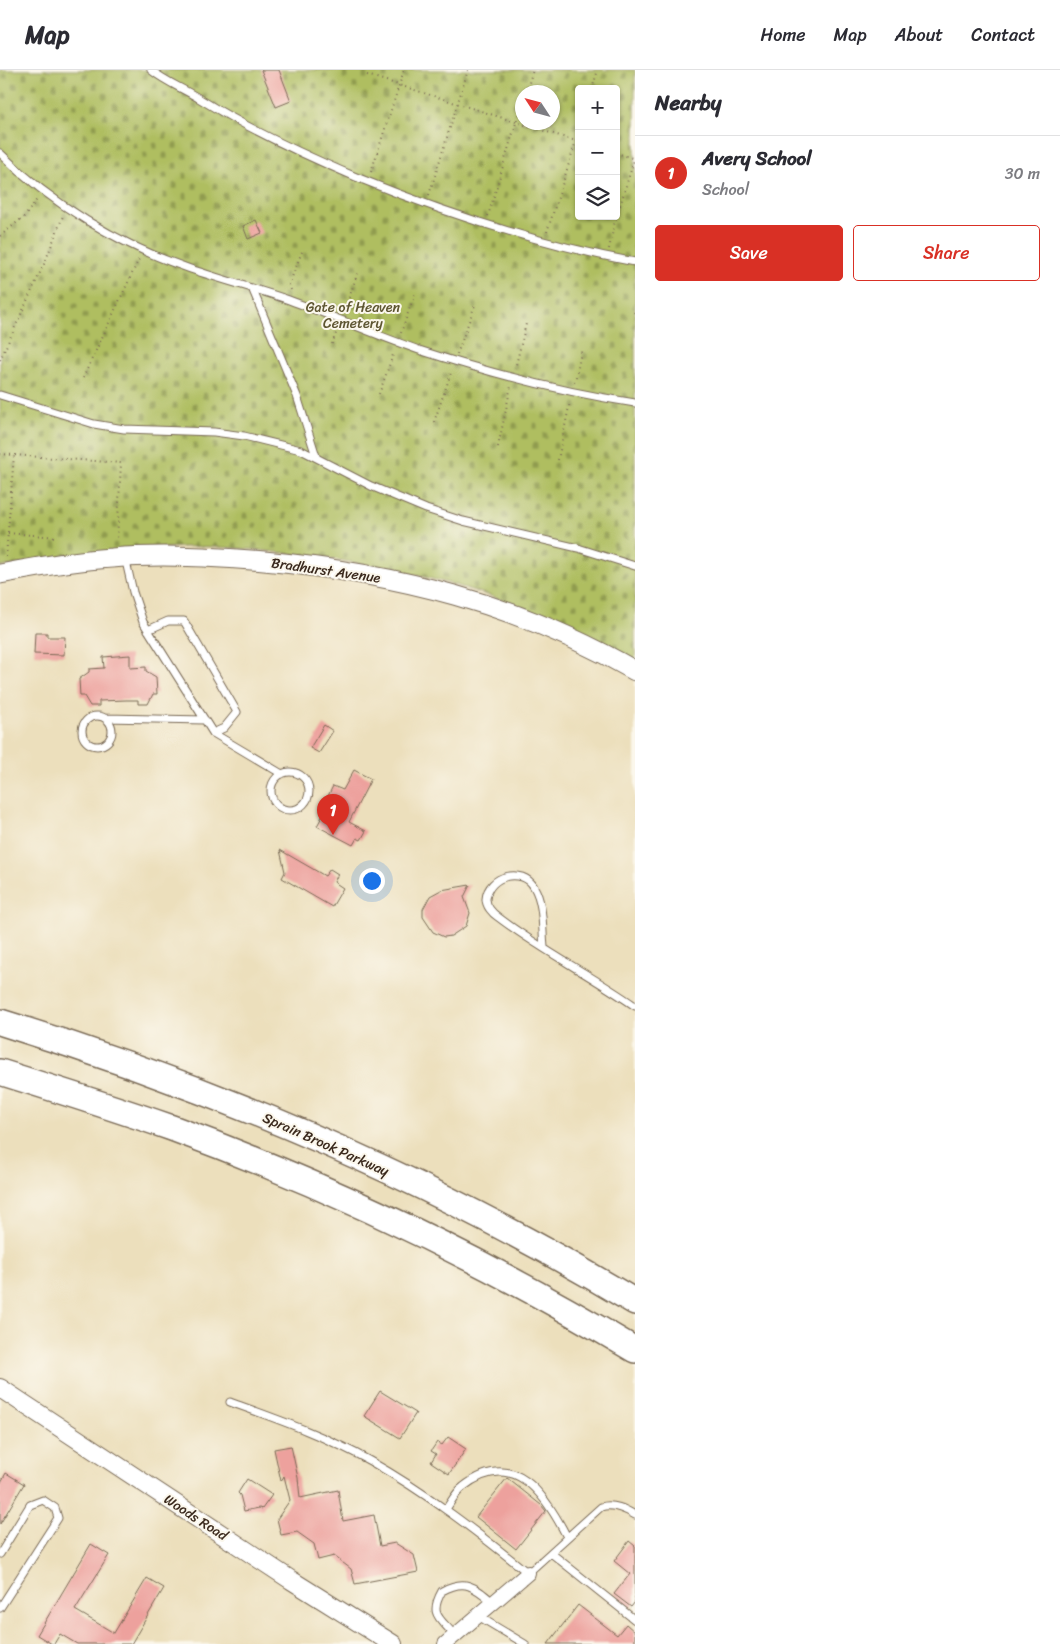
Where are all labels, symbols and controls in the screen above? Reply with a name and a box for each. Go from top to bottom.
text: Map [25,14,69,56]
text: Home [761,19,806,51]
text: Map [834,19,867,51]
text: About [895,19,943,51]
text: Contact [971,19,1035,51]
text: Nearby [655,84,721,122]
north arrow [515,85,560,130]
map controls [575,85,620,220]
button: + [575,85,620,130]
button: − [575,130,620,175]
text: Avery School [702,142,812,175]
text: 1 [668,159,674,188]
text: 30 m [1005,159,1040,188]
button: layers [575,175,620,220]
text: School [702,175,749,204]
button: Save [655,225,843,281]
button: Share [853,225,1040,281]
park label: Gate of Heaven Cemetery [306,295,401,336]
street label: Bradhurst Avenue [270,550,382,591]
pin: 1 [317,794,349,835]
your location [359,868,385,894]
street label: Sprain Brook Parkway [259,1105,394,1184]
street label: Woods Road [159,1487,234,1548]

